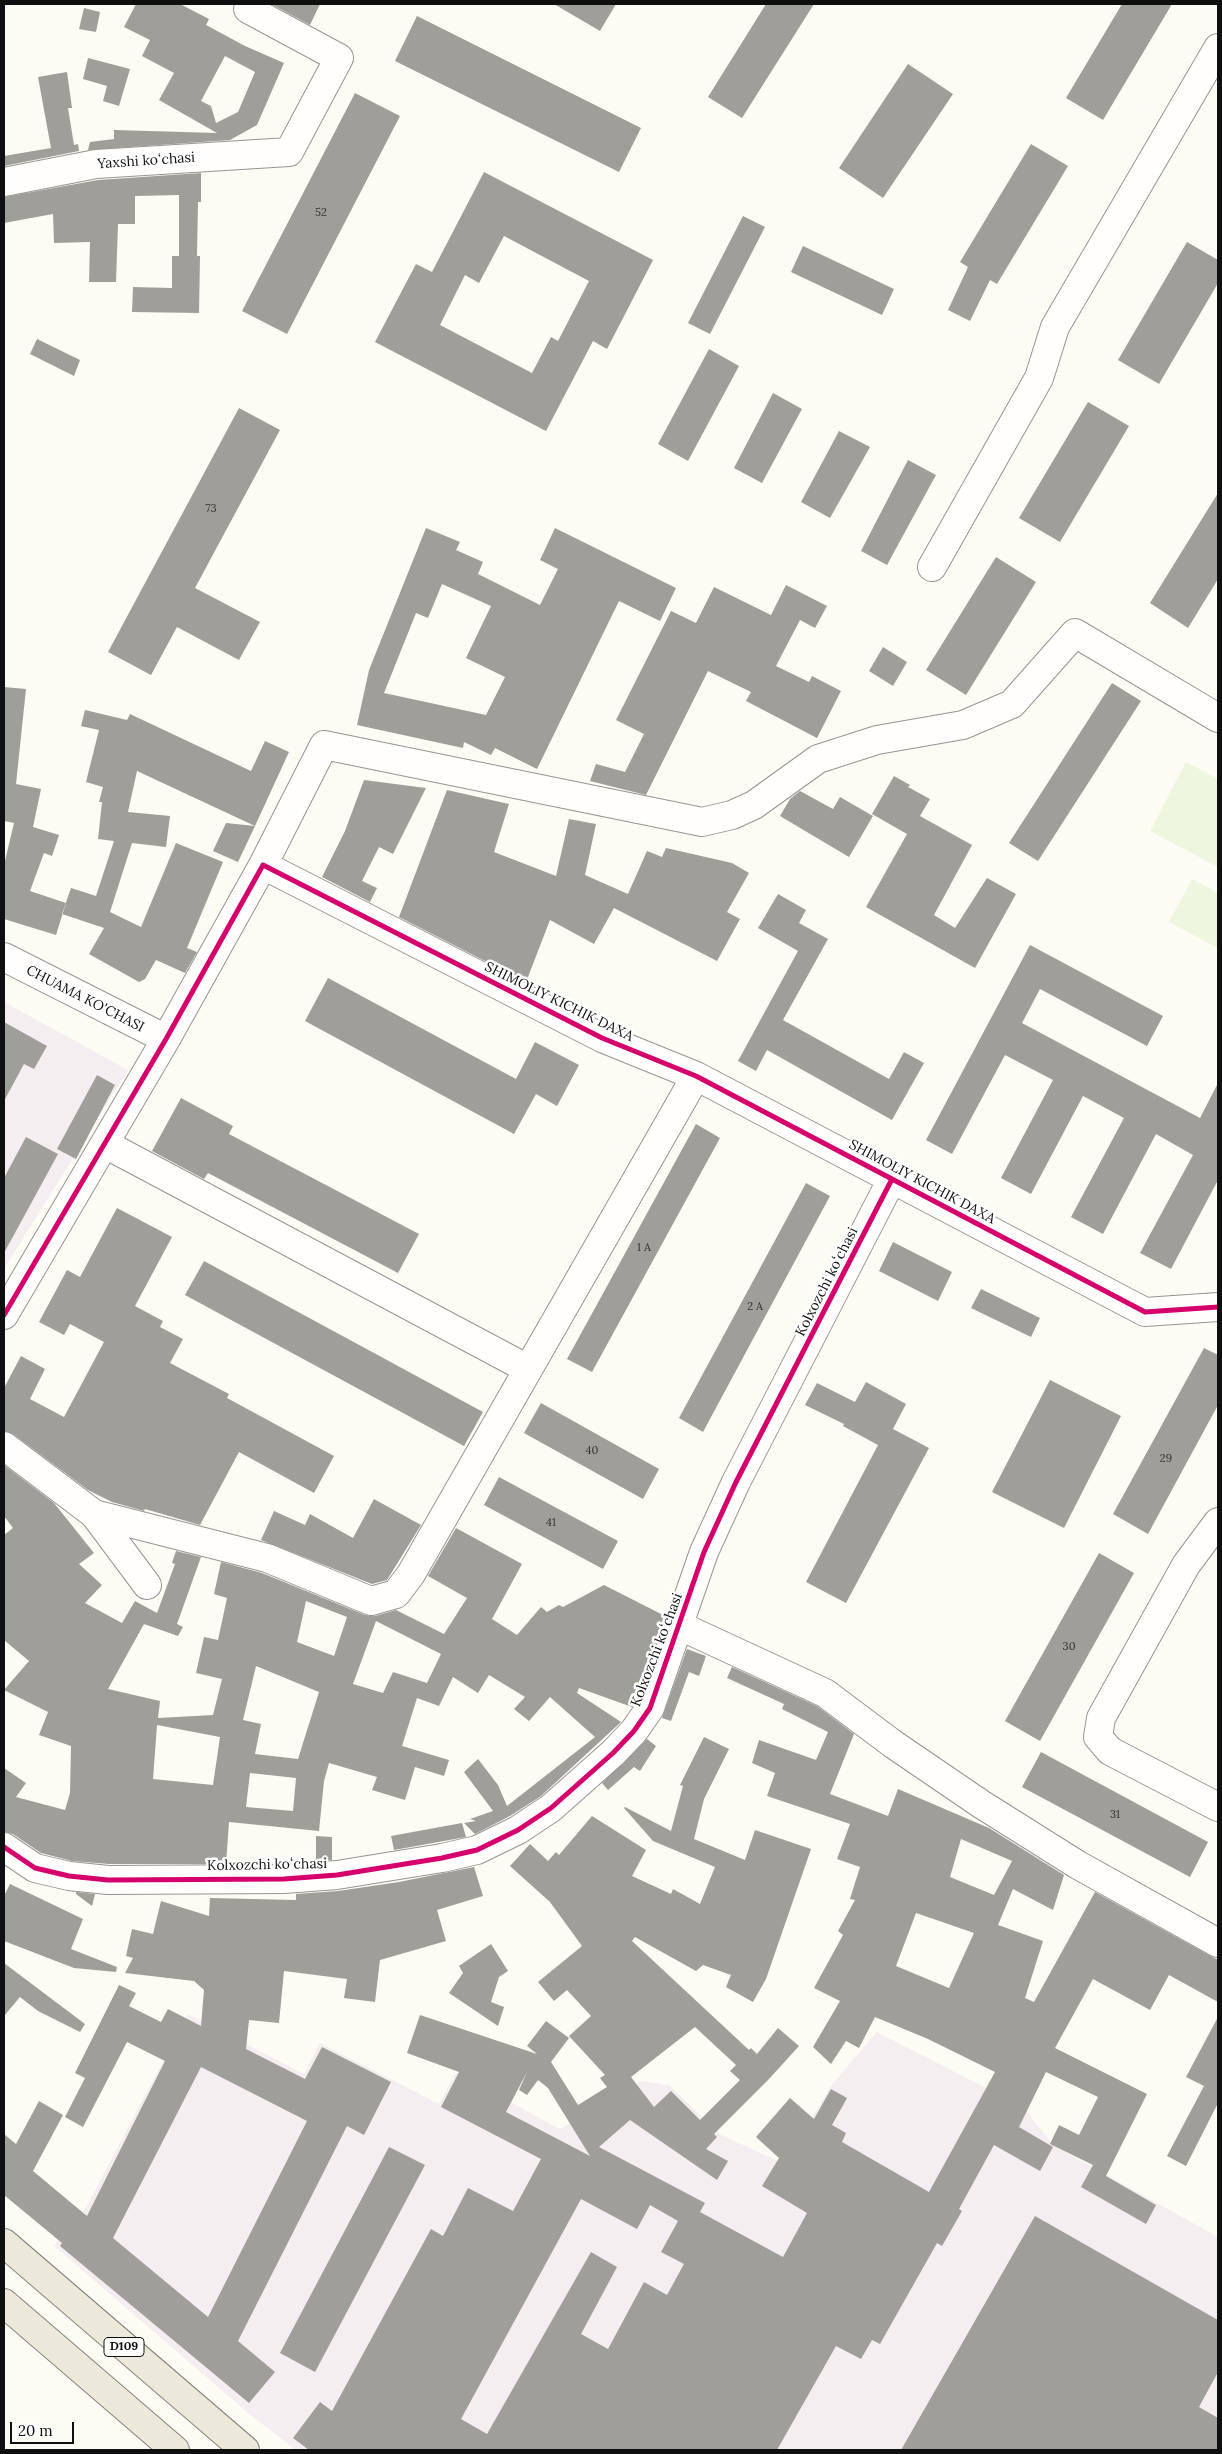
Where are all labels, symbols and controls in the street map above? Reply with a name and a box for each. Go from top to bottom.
street label: Yaxshi koʻchasi [97,149,195,173]
house number: 52 [315,206,327,220]
house number: 73 [205,502,217,516]
street label: SHIMOLIY KICHIK DAXA [482,959,636,1045]
street label: CHUAMA KO'CHASI [23,962,147,1036]
street label: SHIMOLIY KICHIK DAXA [846,1136,998,1228]
street label: Kolxozchi koʻchasi [792,1225,862,1339]
house number: 1 А [637,1241,651,1255]
house number: 2 А [747,1300,763,1314]
house number: 40 [586,1444,598,1458]
house number: 29 [1160,1452,1172,1466]
house number: 41 [546,1516,556,1530]
street label: Kolxozchi koʻchasi [628,1591,686,1709]
house number: 30 [1063,1640,1075,1654]
house number: 31 [1110,1808,1120,1822]
street label: Kolxozchi koʻchasi [207,1856,327,1874]
road number: D109 [104,2338,144,2356]
scale bar [12,2412,76,2444]
text: 20 m [18,2421,53,2440]

